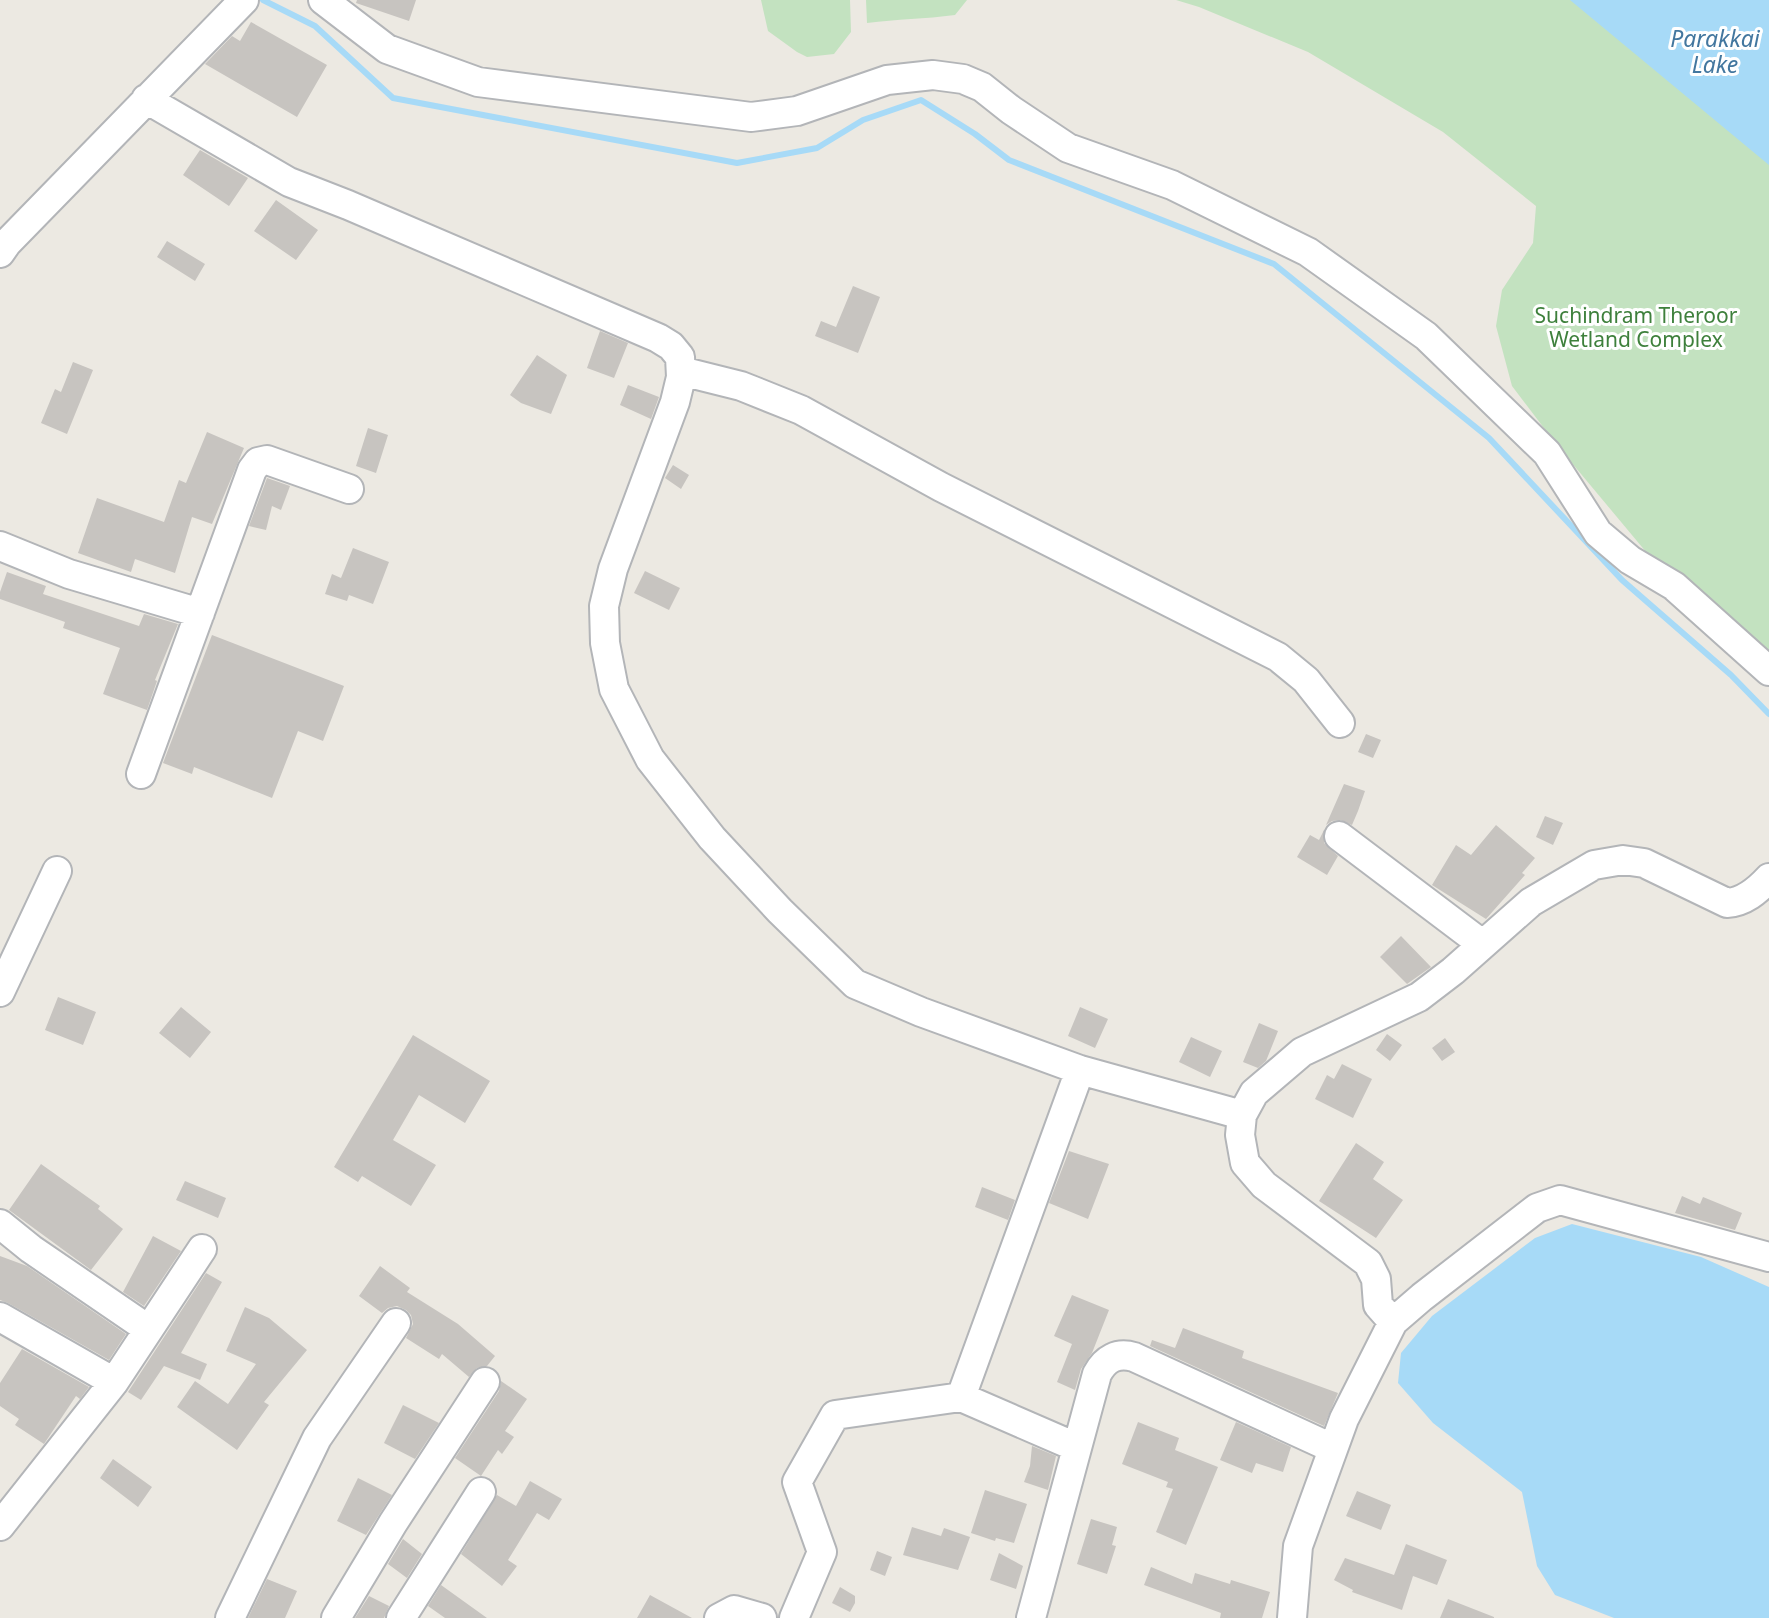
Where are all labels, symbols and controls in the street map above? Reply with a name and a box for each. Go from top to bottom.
water label: Parakkai Lake [1670,22,1761,80]
park label: Suchindram Theroor Wetland Complex [1535,301,1738,353]

